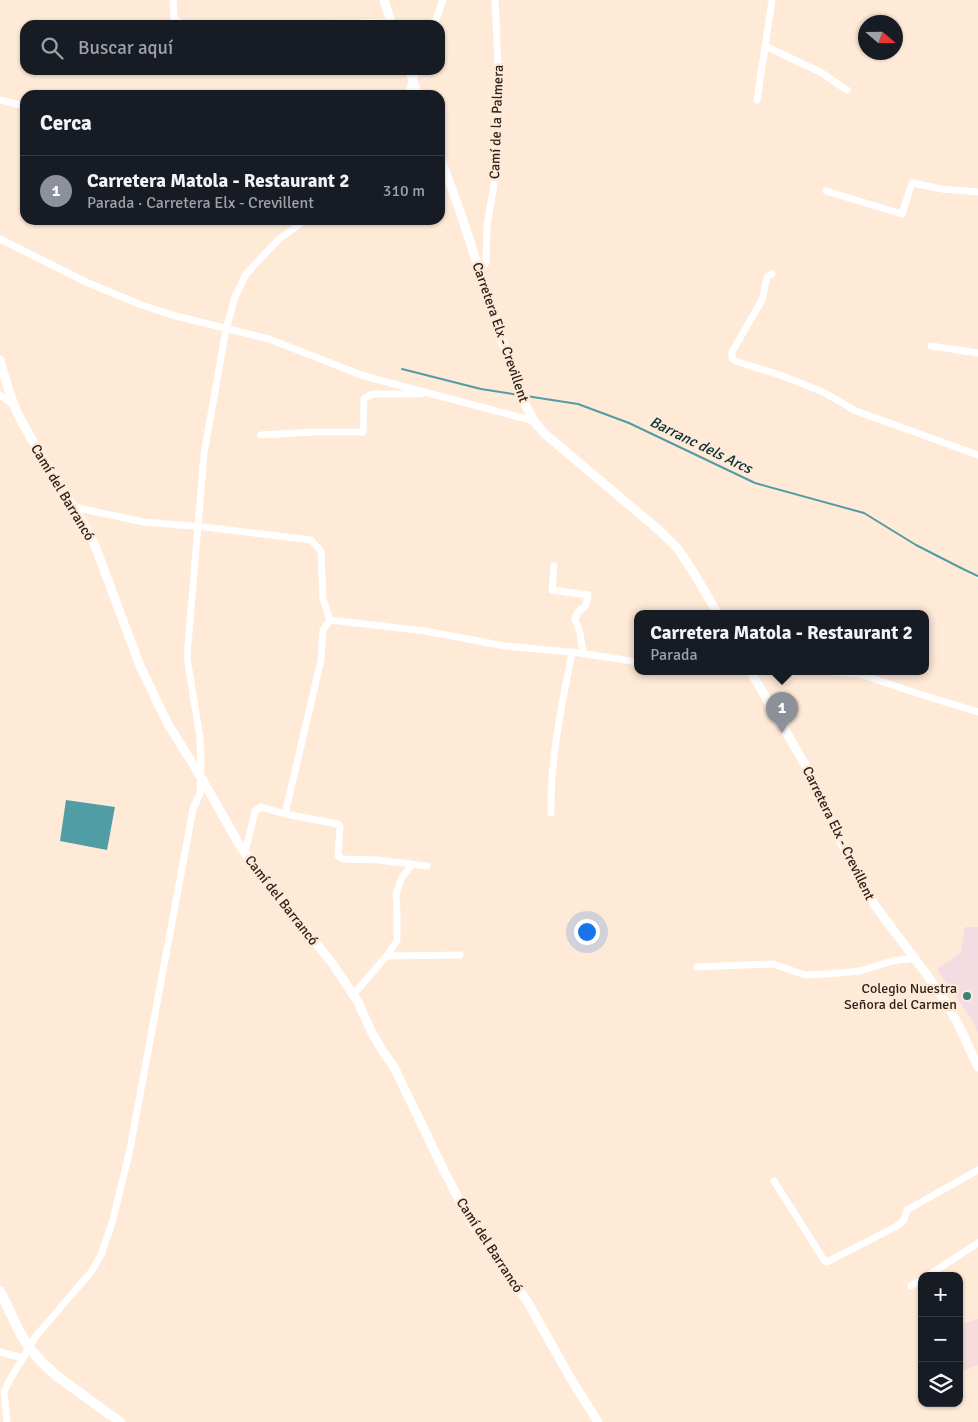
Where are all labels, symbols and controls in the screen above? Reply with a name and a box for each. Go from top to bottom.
north arrow [858,15,903,60]
search box [20,20,445,75]
icon: search [38,34,66,62]
text: Buscar aquí [78,36,173,60]
street label: Camí de la Palmera [486,65,507,180]
text: Cerca [40,110,92,136]
text: Carretera Matola - Restaurant 2 [87,169,349,193]
text: 1 [52,181,60,201]
text: 310 m [383,181,425,201]
text: Parada · Carretera Elx - Crevillent [87,193,314,213]
street label: Carretera Elx - Crevillent [469,260,532,404]
water label: Barranc dels Arcs [647,412,756,478]
street label: Camí del Barrancó [27,441,98,544]
popup [634,610,929,675]
text: Carretera Matola - Restaurant 2 [650,621,913,645]
text: Parada [650,645,698,665]
pin: 1 [766,692,798,733]
street label: Carretera Elx - Crevillent [799,764,878,903]
street label: Camí del Barrancó [241,852,322,949]
your location [574,919,600,945]
place label: Colegio Nuestra Señora del Carmen [844,980,957,1013]
marker: Colegio Nuestra Señora del Carmen [961,990,973,1002]
street label: Camí del Barrancó [453,1195,527,1296]
map controls [918,1272,963,1407]
button: + [918,1272,963,1317]
button: − [918,1317,963,1362]
button: layers [918,1362,963,1407]

